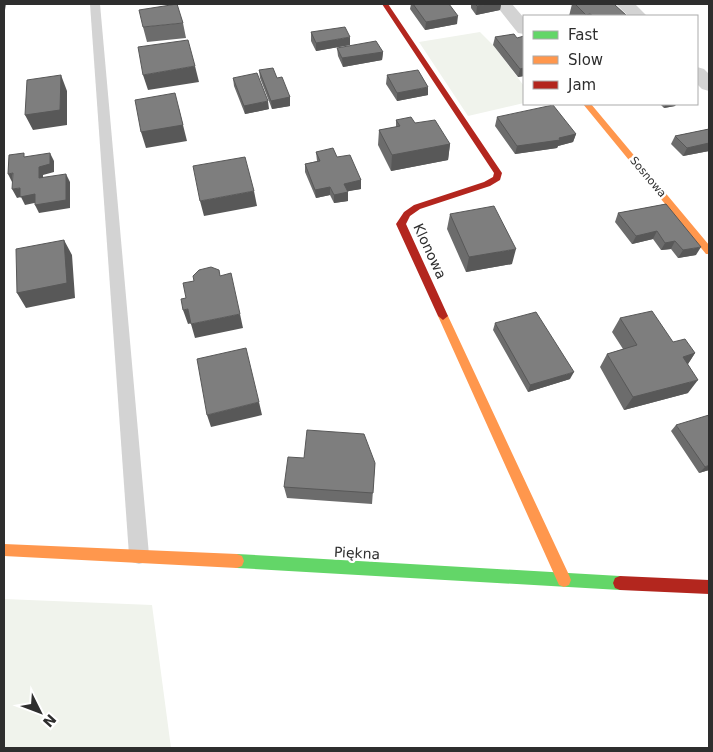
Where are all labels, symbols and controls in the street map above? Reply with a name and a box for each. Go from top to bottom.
legend [523,15,698,105]
text: Fast [568,26,598,44]
text: Slow [568,51,603,69]
text: Jam [567,76,596,94]
street label: Sosnowa [627,154,669,200]
street label: Klonowa [410,221,450,281]
street label: Piękna [334,544,380,562]
north arrow [15,687,65,737]
text: N [40,711,60,730]

